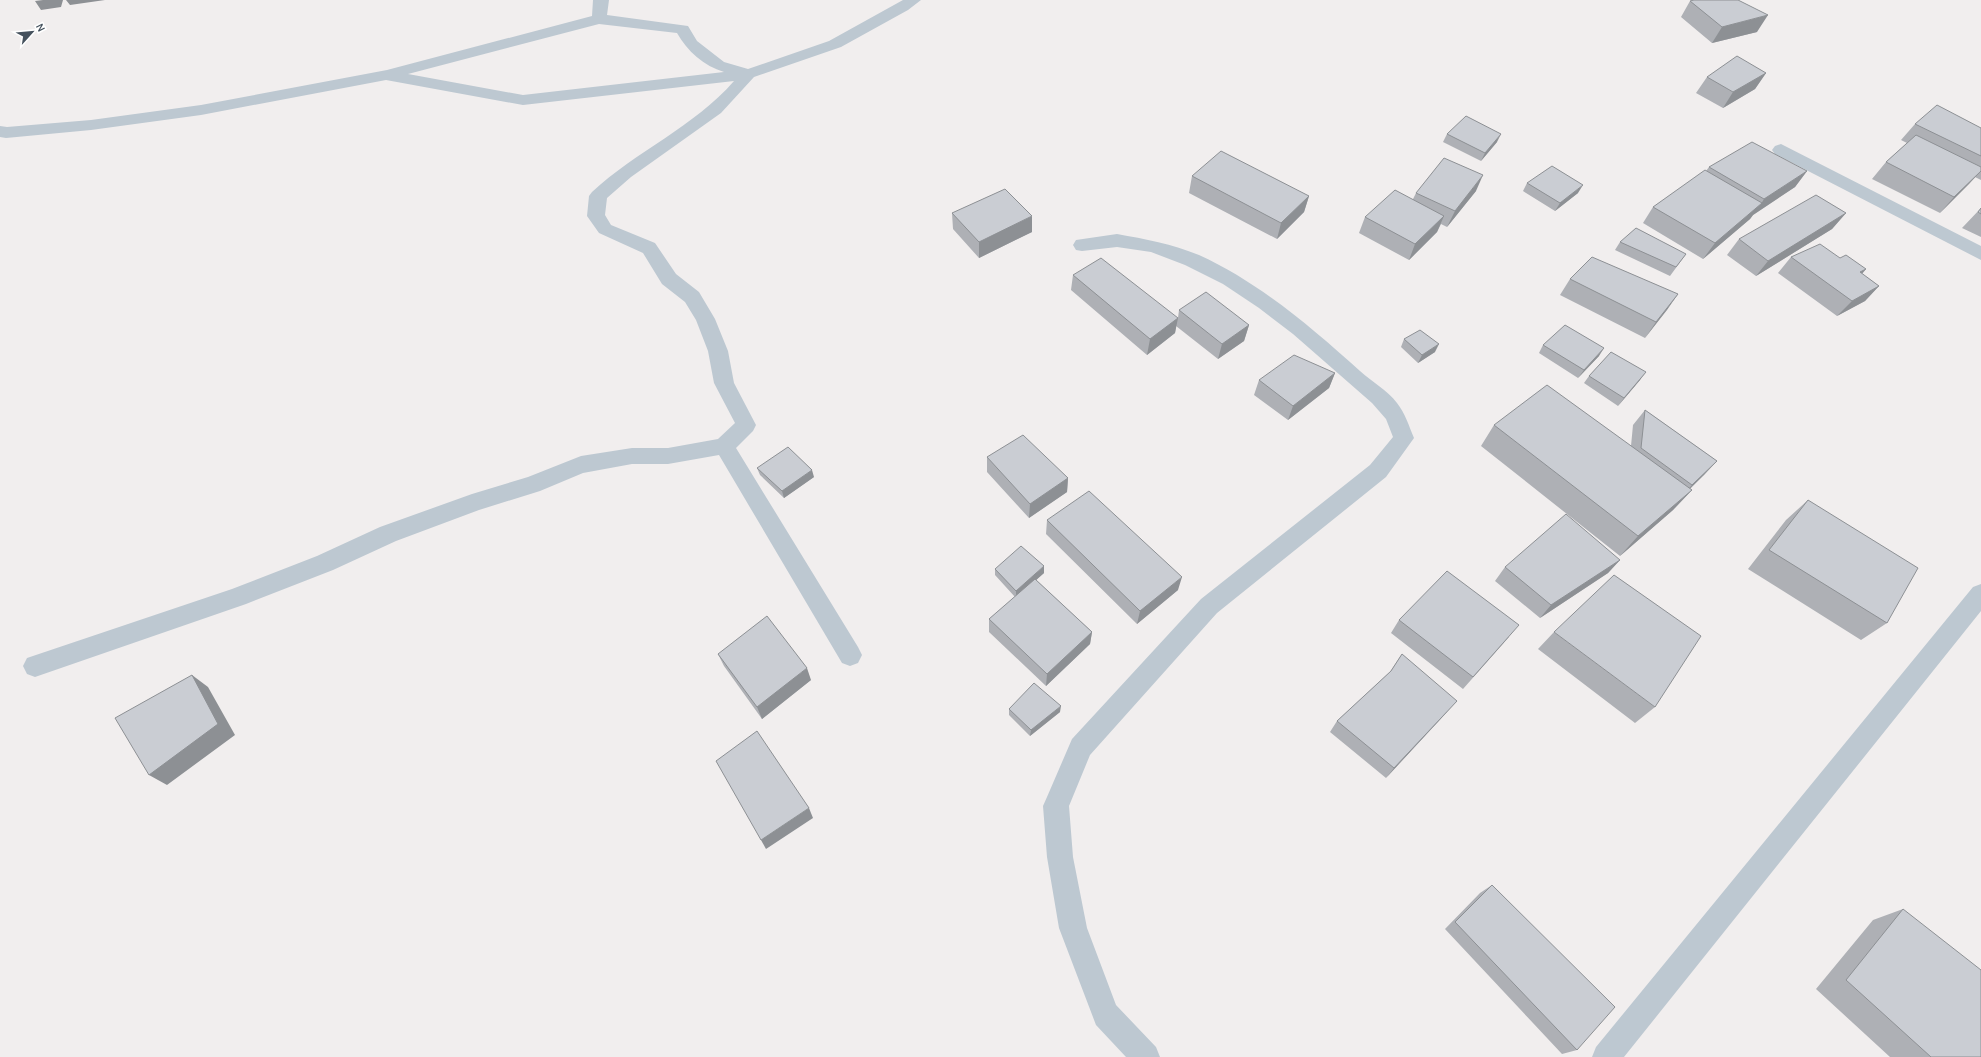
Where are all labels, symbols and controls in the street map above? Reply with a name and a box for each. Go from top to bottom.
north arrow [12,12,52,52]
text: N [33,21,48,34]

